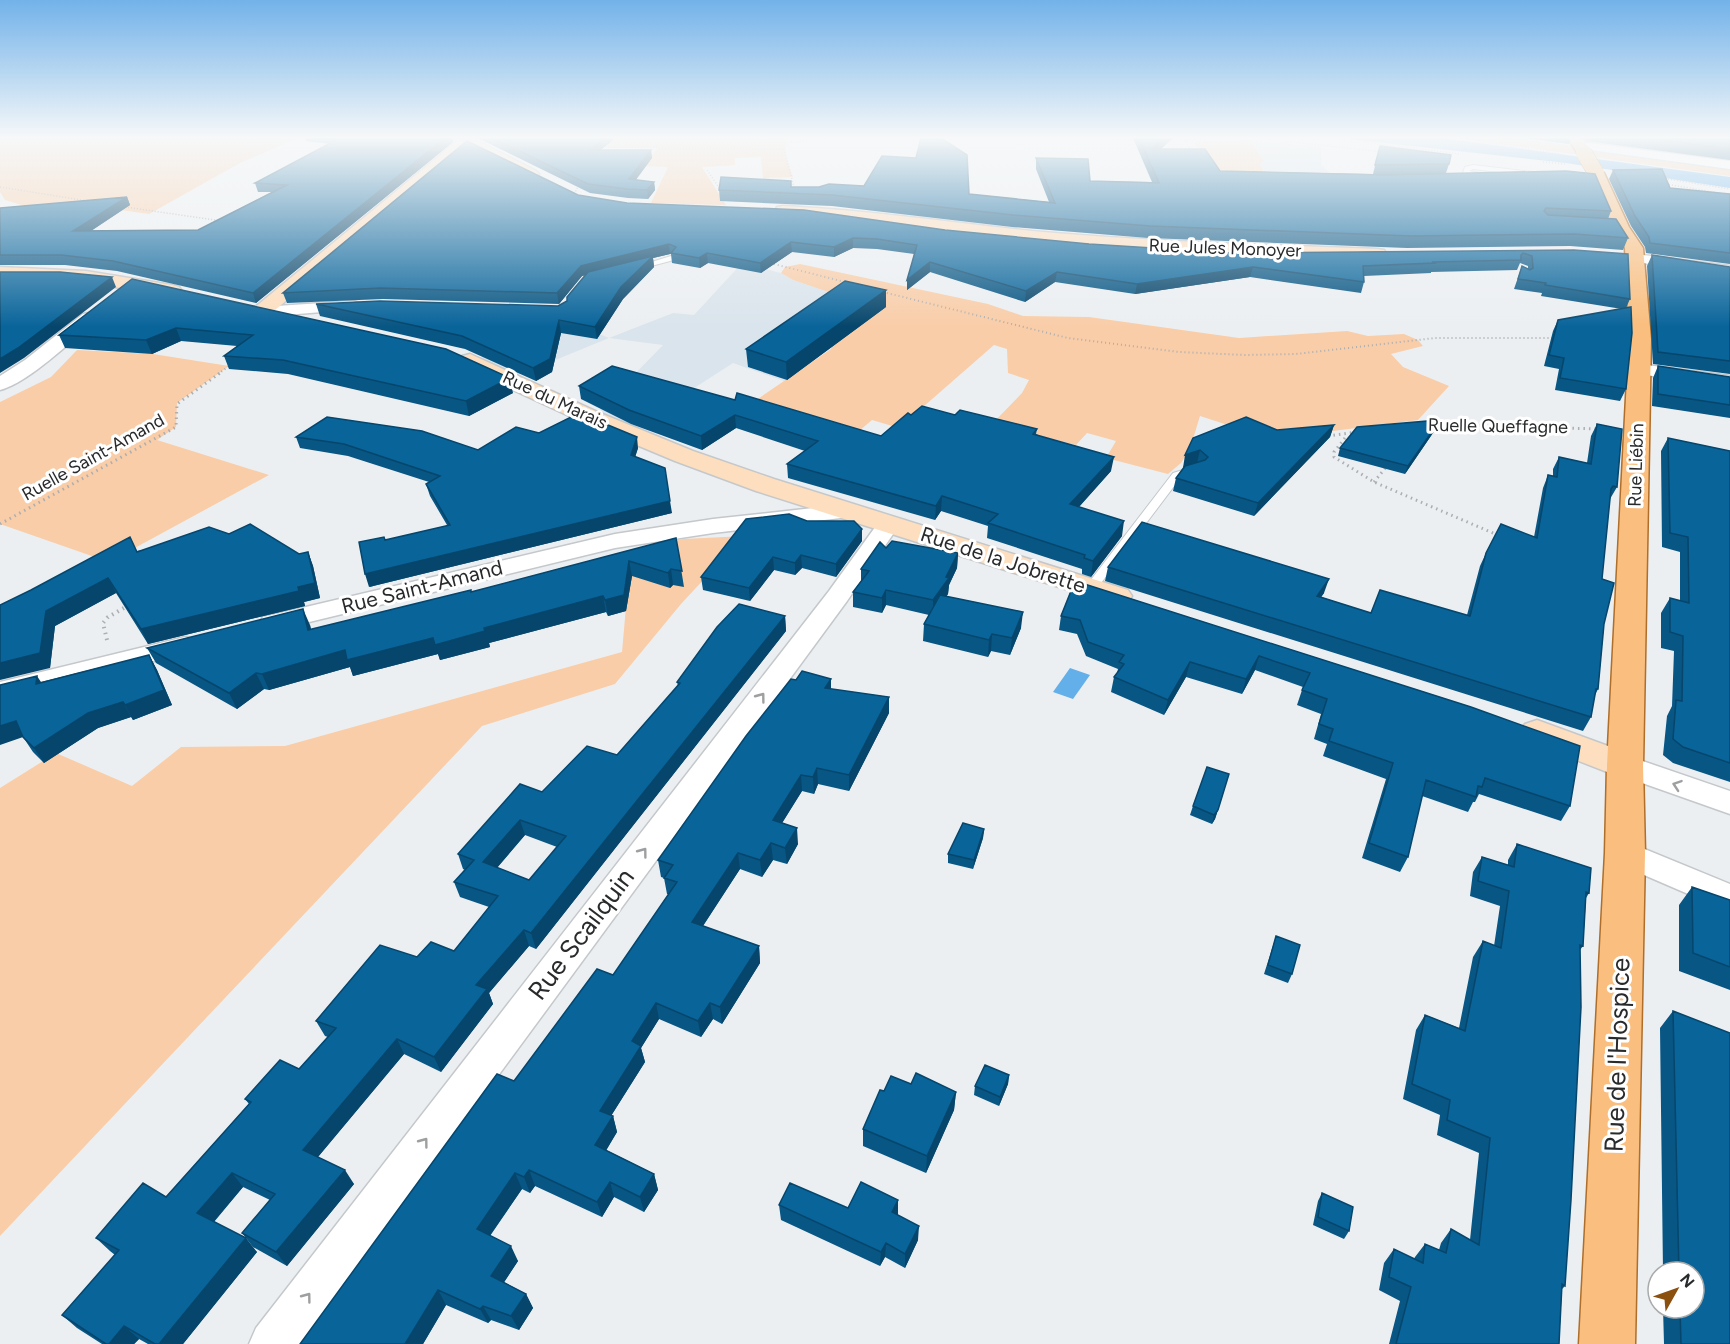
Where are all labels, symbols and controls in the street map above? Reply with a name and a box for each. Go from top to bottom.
street label: Rue Jules Monoyer [1148,234,1302,262]
street label: Rue du Marais [499,366,611,434]
street label: Ruelle Saint-Amand [18,409,168,505]
street label: Ruelle Queffagne [1428,414,1568,438]
street label: Rue Liébin [1624,423,1648,507]
street label: Rue de la Jobrette [917,521,1089,598]
street label: Rue Saint-Amand [339,554,505,619]
one-way arrow [753,692,764,703]
one-way arrow [1672,780,1683,792]
one-way arrow [636,848,647,859]
street label: Rue Scailquin [521,862,641,1006]
street label: Rue de l'Hospice [1598,957,1636,1153]
one-way arrow [417,1137,428,1148]
north arrow [1646,1260,1706,1320]
text: N [1676,1270,1698,1292]
one-way arrow [299,1293,310,1304]

